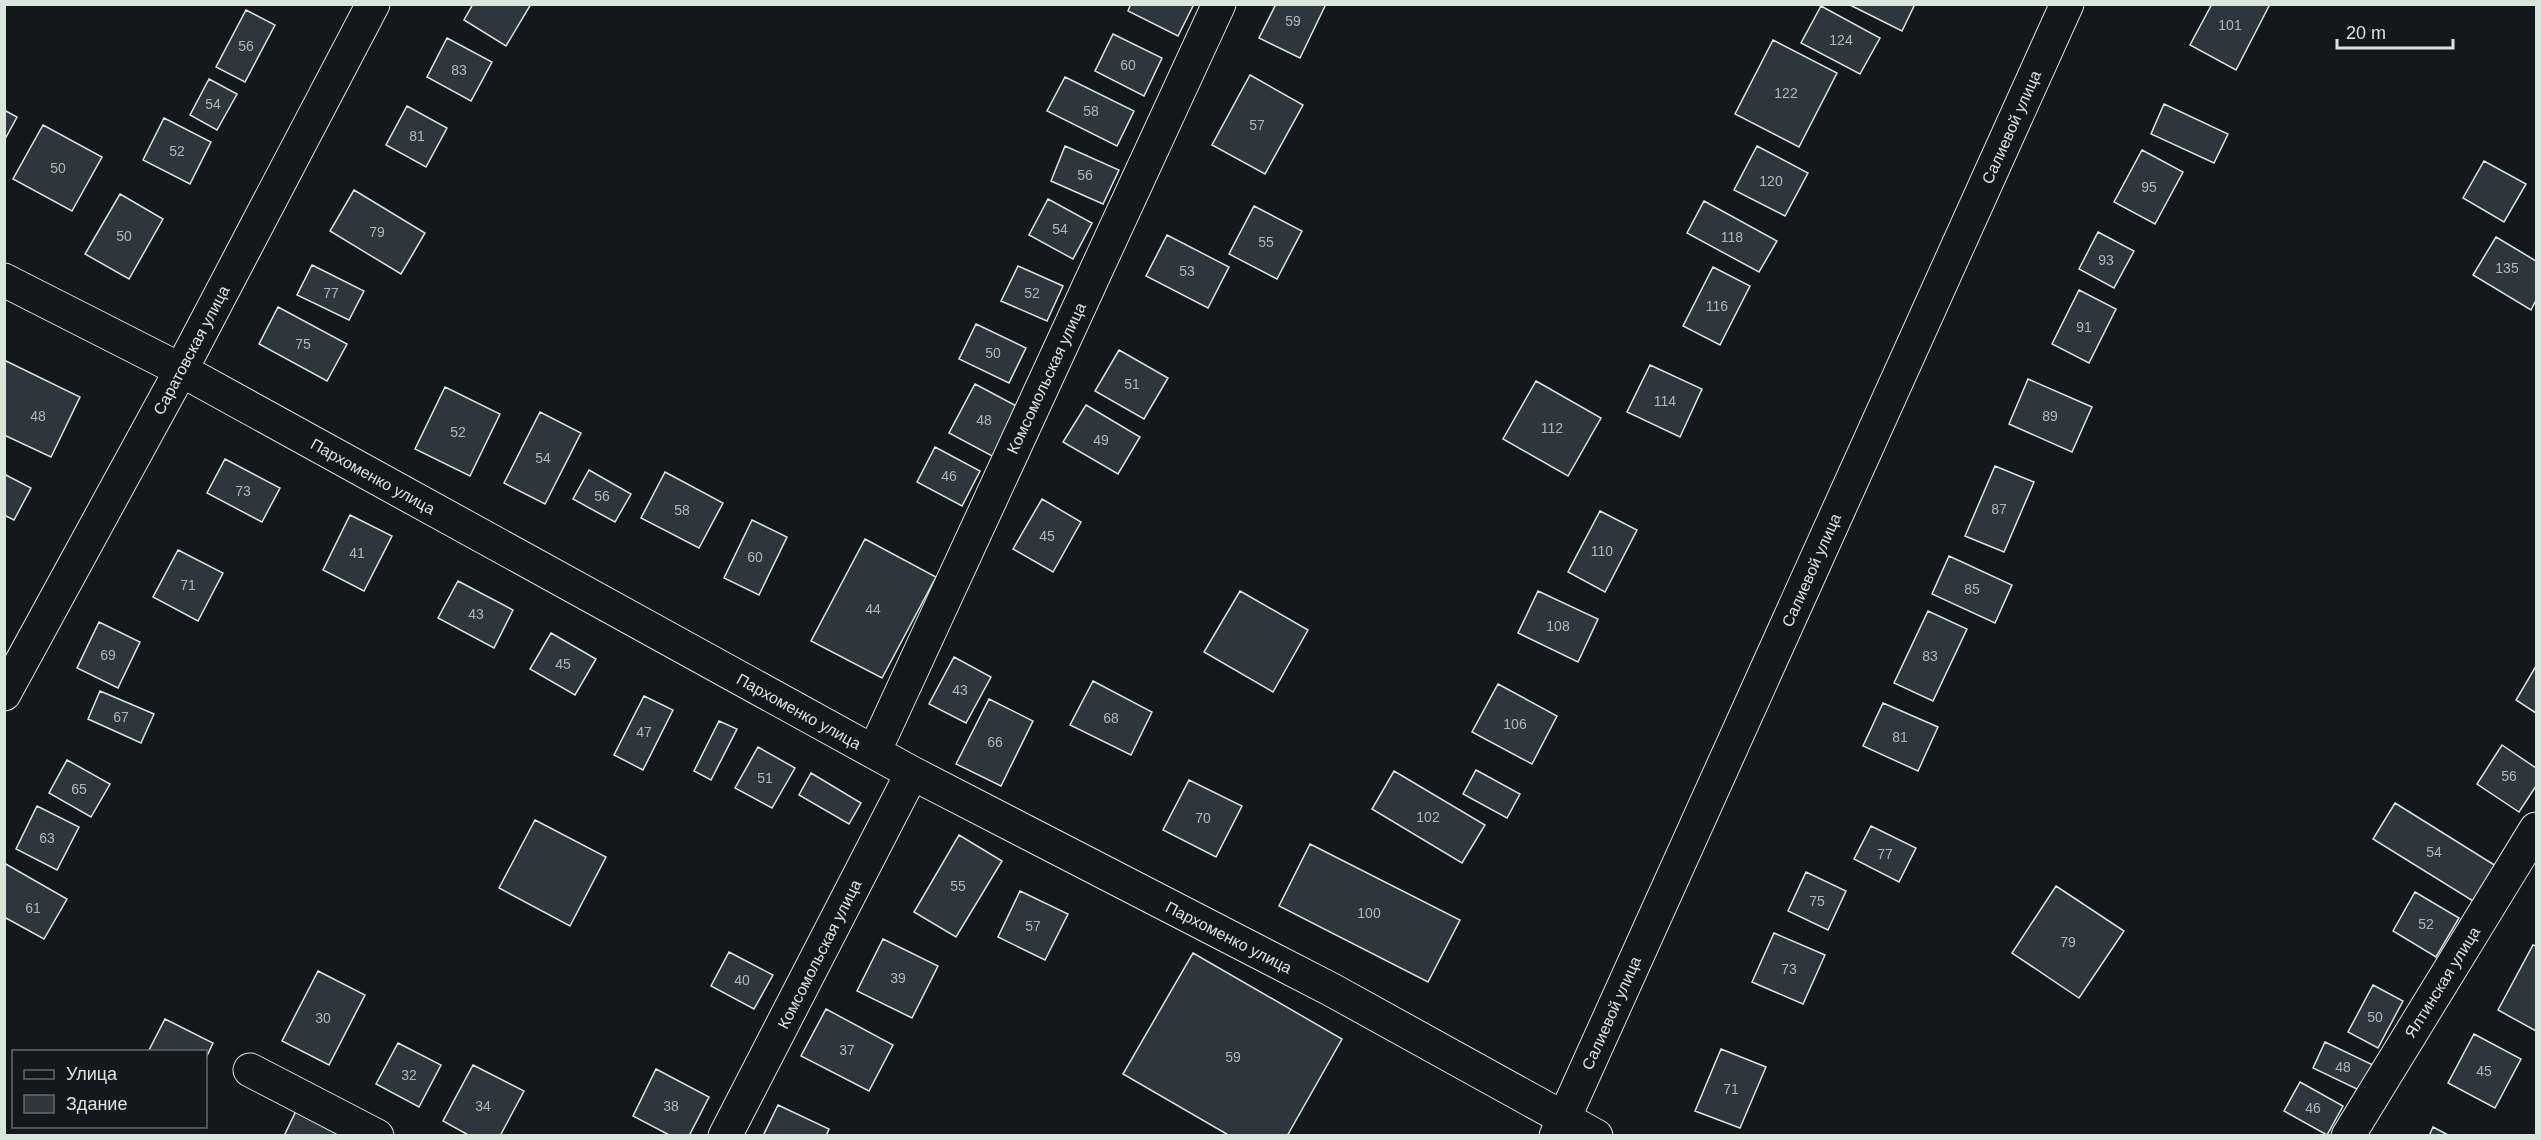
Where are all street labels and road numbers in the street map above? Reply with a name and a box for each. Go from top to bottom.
street label: Салиевой улица [1979,68,2044,187]
street label: Саратовская улица [150,283,233,418]
street label: Комсомольская улица [1004,300,1089,457]
street label: Пархоменко улица [308,435,438,518]
street label: Салиевой улица [1779,511,1844,630]
street label: Пархоменко улица [734,670,864,753]
street label: Комсомольская улица [774,877,864,1032]
street label: Пархоменко улица [1163,898,1295,977]
street label: Ялтинская улица [2401,924,2483,1041]
street label: Салиевой улица [1579,954,1644,1073]

